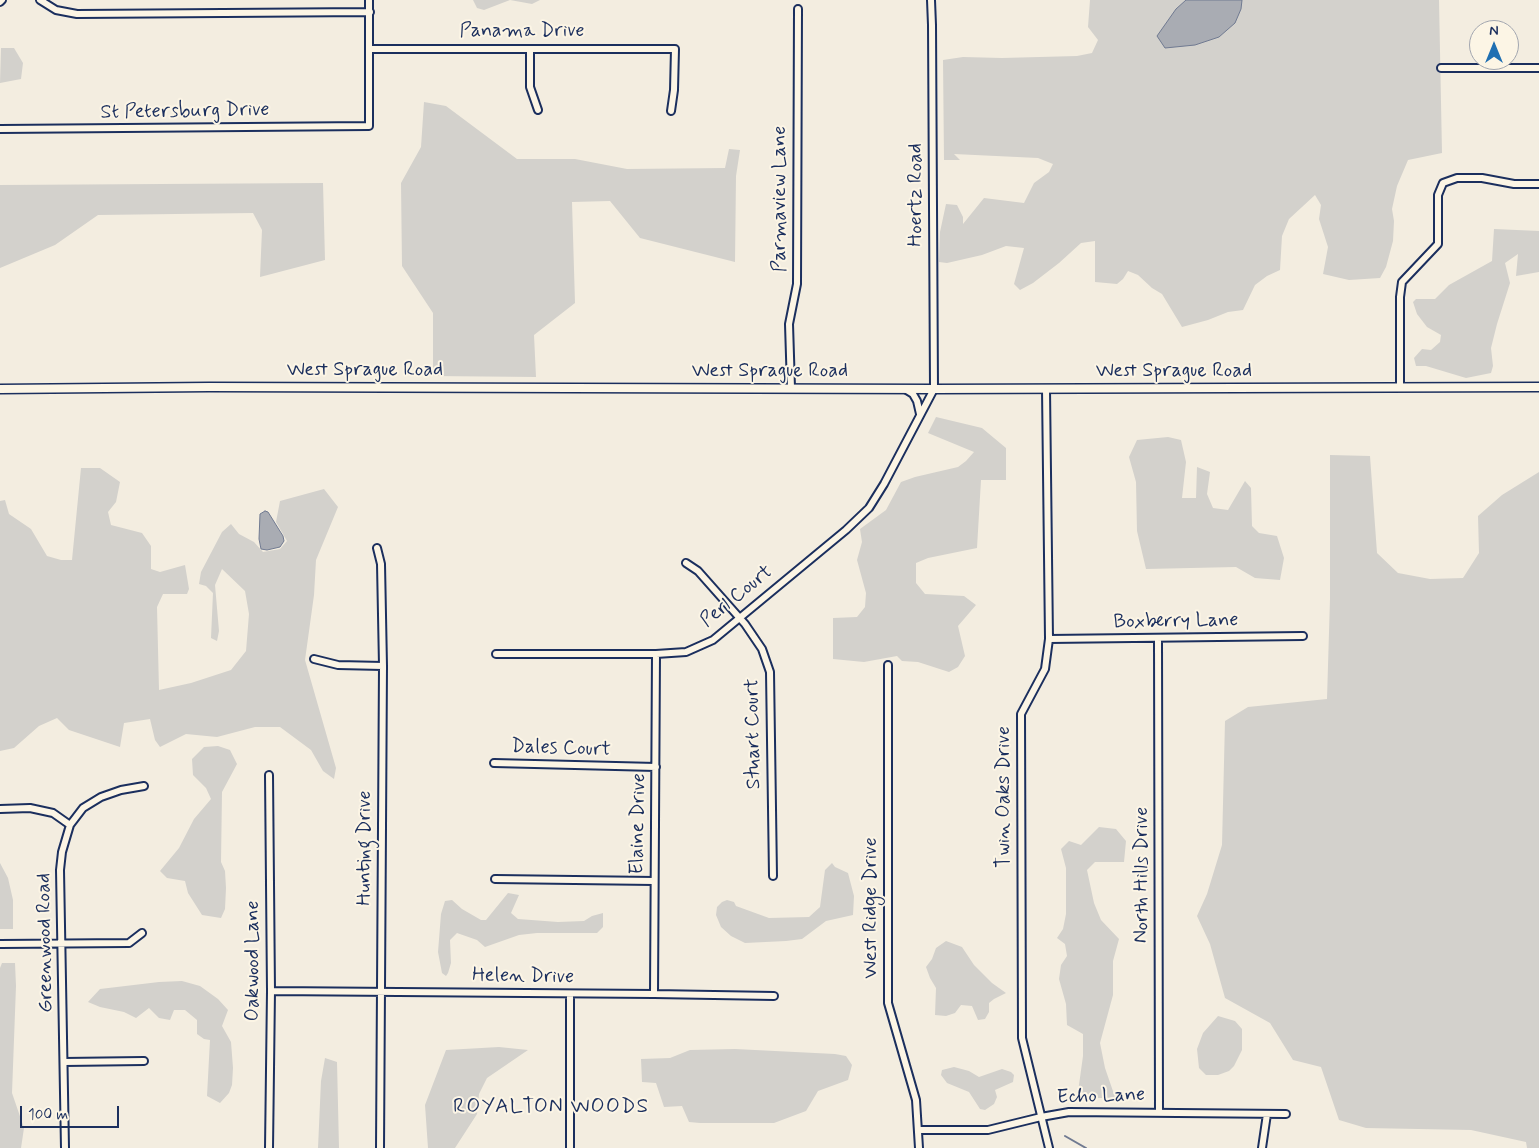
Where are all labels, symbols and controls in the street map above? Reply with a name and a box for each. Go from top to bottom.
street label: Panama Drive [459,20,585,44]
north arrow [1469,20,1519,70]
text: N [1489,22,1499,40]
street label: St Petersburg Drive [100,99,270,125]
street label: Parmaview Lane [769,126,793,272]
street label: Hoertz Road [905,143,929,247]
street label: West Sprague Road [287,359,443,383]
street label: West Sprague Road [692,360,848,384]
street label: West Sprague Road [1096,360,1252,384]
street label: Perl Court [696,561,778,633]
street label: Boxberry Lane [1113,609,1239,635]
street label: Stuart Court [741,679,767,789]
street label: Twin Oaks Drive [993,726,1017,868]
street label: Dales Court [511,735,611,763]
street label: Elaine Drive [626,773,652,875]
street label: Hunting Drive [354,790,378,906]
street label: North Hills Drive [1131,807,1155,943]
street label: West Ridge Drive [860,837,884,979]
street label: Greenwood Road [33,873,59,1013]
street label: Oakwood Lane [242,901,266,1021]
street label: Helen Drive [472,964,574,990]
street label: Echo Lane [1057,1083,1145,1111]
district label: ROYALTON WOODS [454,1095,648,1121]
scale bar [22,1096,121,1128]
text: 100 m [28,1105,68,1125]

